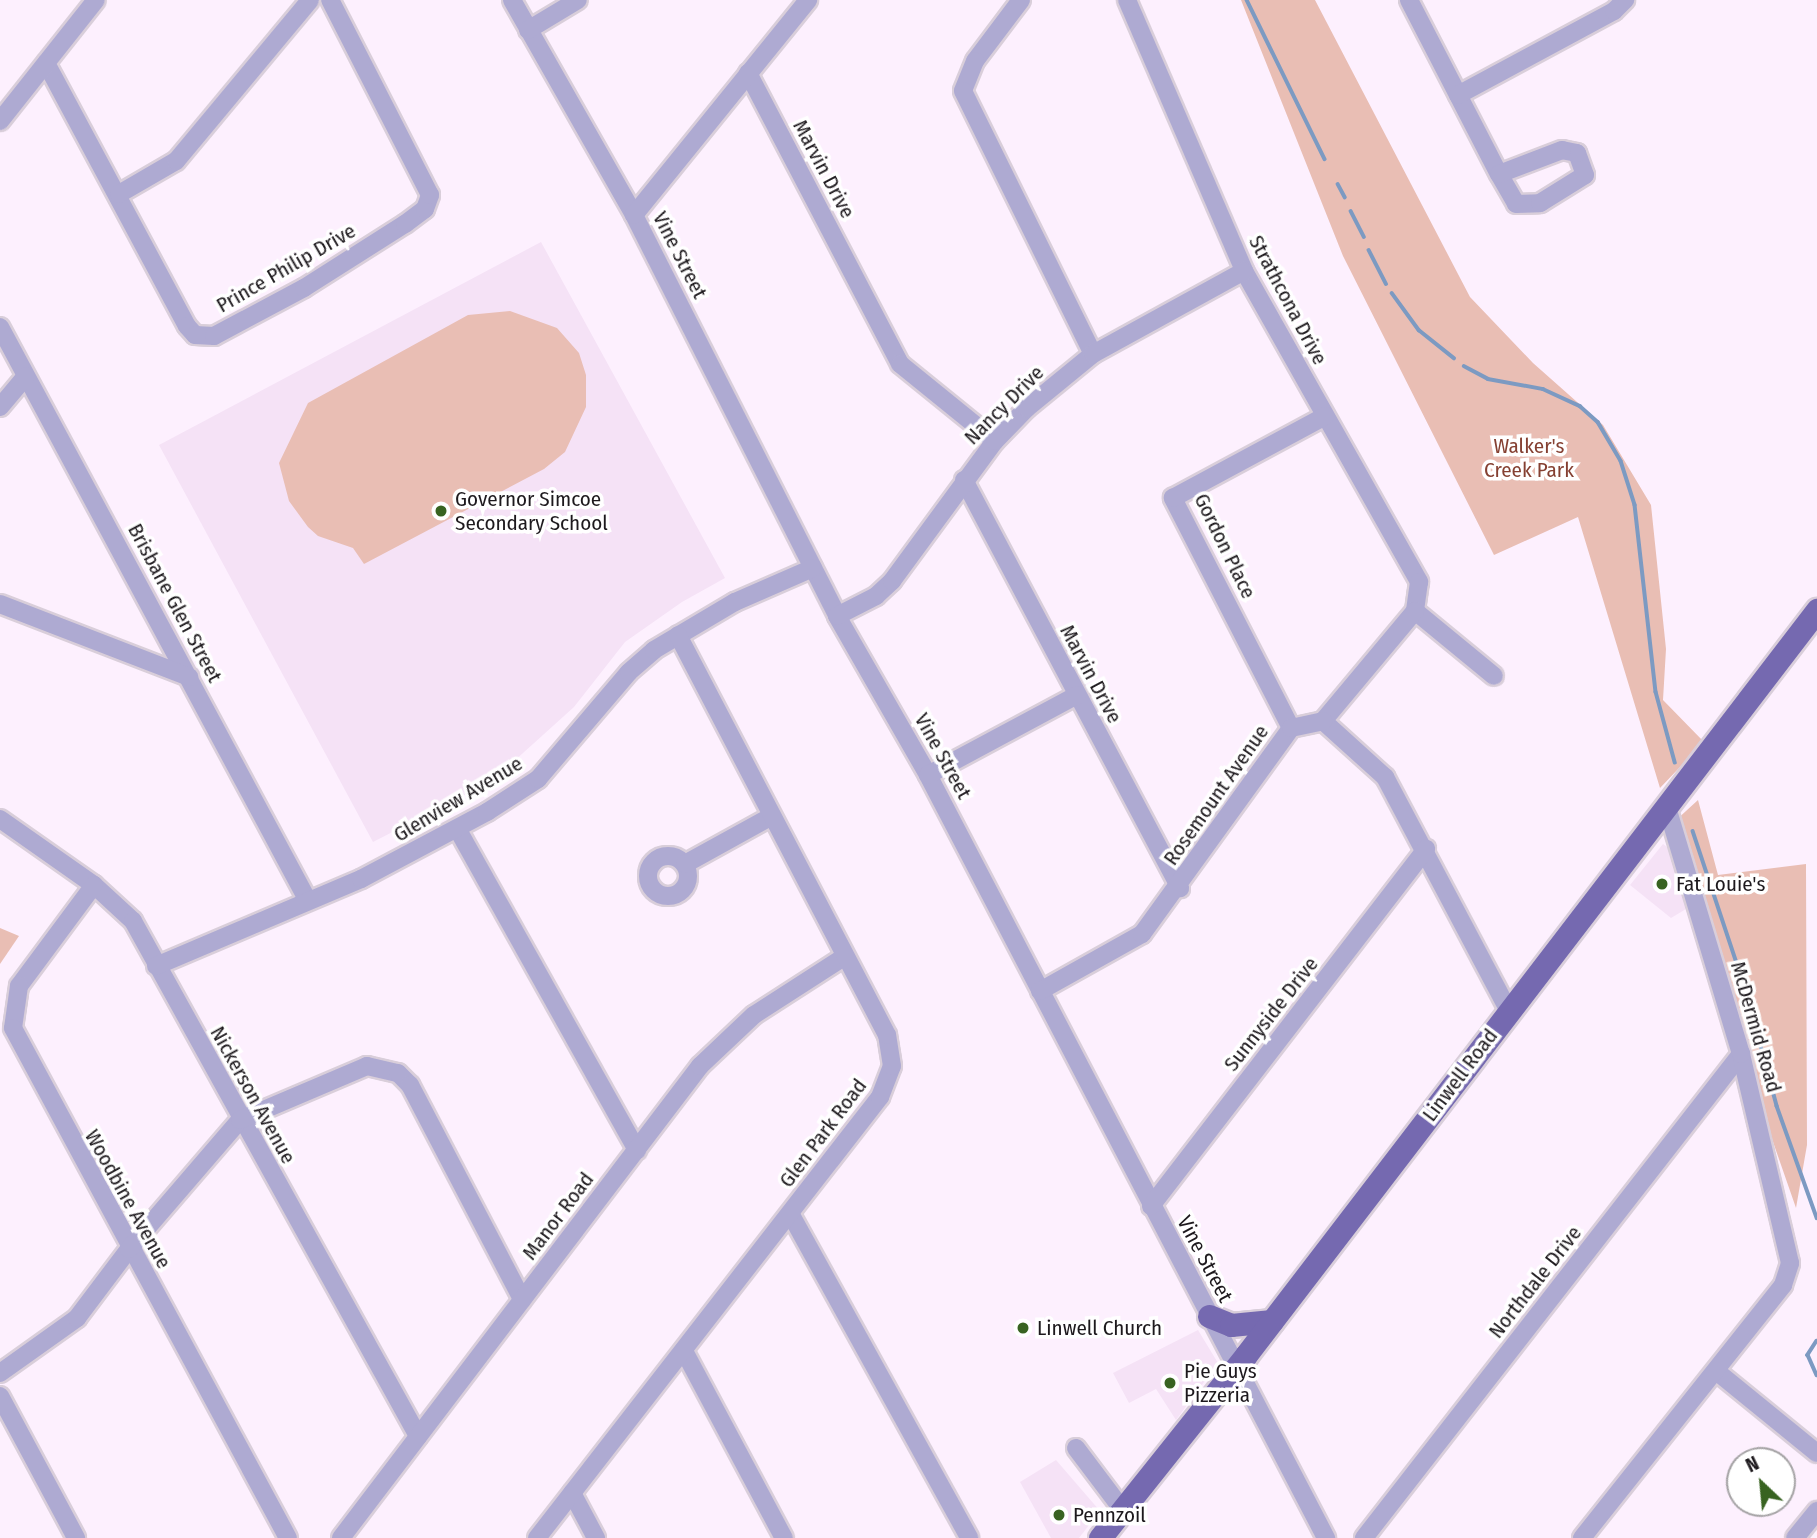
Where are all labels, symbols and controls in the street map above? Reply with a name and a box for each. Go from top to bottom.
street label: Marvin Drive [788,116,860,222]
street label: Vine Street [647,207,713,303]
street label: Prince Philip Drive [212,218,360,318]
street label: Strathcona Drive [1243,231,1333,369]
street label: Nancy Drive [959,360,1049,450]
park label: Walker's Creek Park [1484,433,1574,483]
place label: Governor Simcoe Secondary School [455,486,608,536]
street label: Gordon Place [1189,489,1261,603]
marker: Governor Simcoe Secondary School [433,503,449,519]
street label: Brisbane Glen Street [123,519,227,687]
street label: Marvin Drive [1055,621,1127,727]
street label: Vine Street [909,709,977,803]
street label: Rosemount Avenue [1158,720,1274,870]
street label: Glenview Avenue [389,751,527,847]
place label: Fat Louie's [1676,871,1765,897]
marker: Fat Louie's [1654,876,1670,892]
street label: Sunnyside Drive [1219,952,1323,1076]
street label: McDermid Road [1725,959,1787,1095]
street label: Nickerson Avenue [205,1022,301,1168]
street label: Linwell Road [1417,1024,1503,1126]
street label: Glen Park Road [774,1074,872,1192]
street label: Woodbine Avenue [79,1125,177,1273]
street label: Manor Road [517,1167,599,1265]
street label: Vine Street [1172,1212,1238,1306]
street label: Northdale Drive [1483,1221,1587,1343]
place label: Linwell Church [1037,1315,1162,1341]
marker: Linwell Church [1015,1320,1031,1336]
place label: Pie Guys Pizzeria [1184,1358,1257,1408]
marker: Pie Guys Pizzeria [1162,1375,1178,1391]
north arrow [1726,1447,1796,1517]
text: N [1742,1452,1763,1477]
place label: Pennzoil [1073,1502,1146,1528]
marker: Pennzoil [1051,1507,1067,1523]

